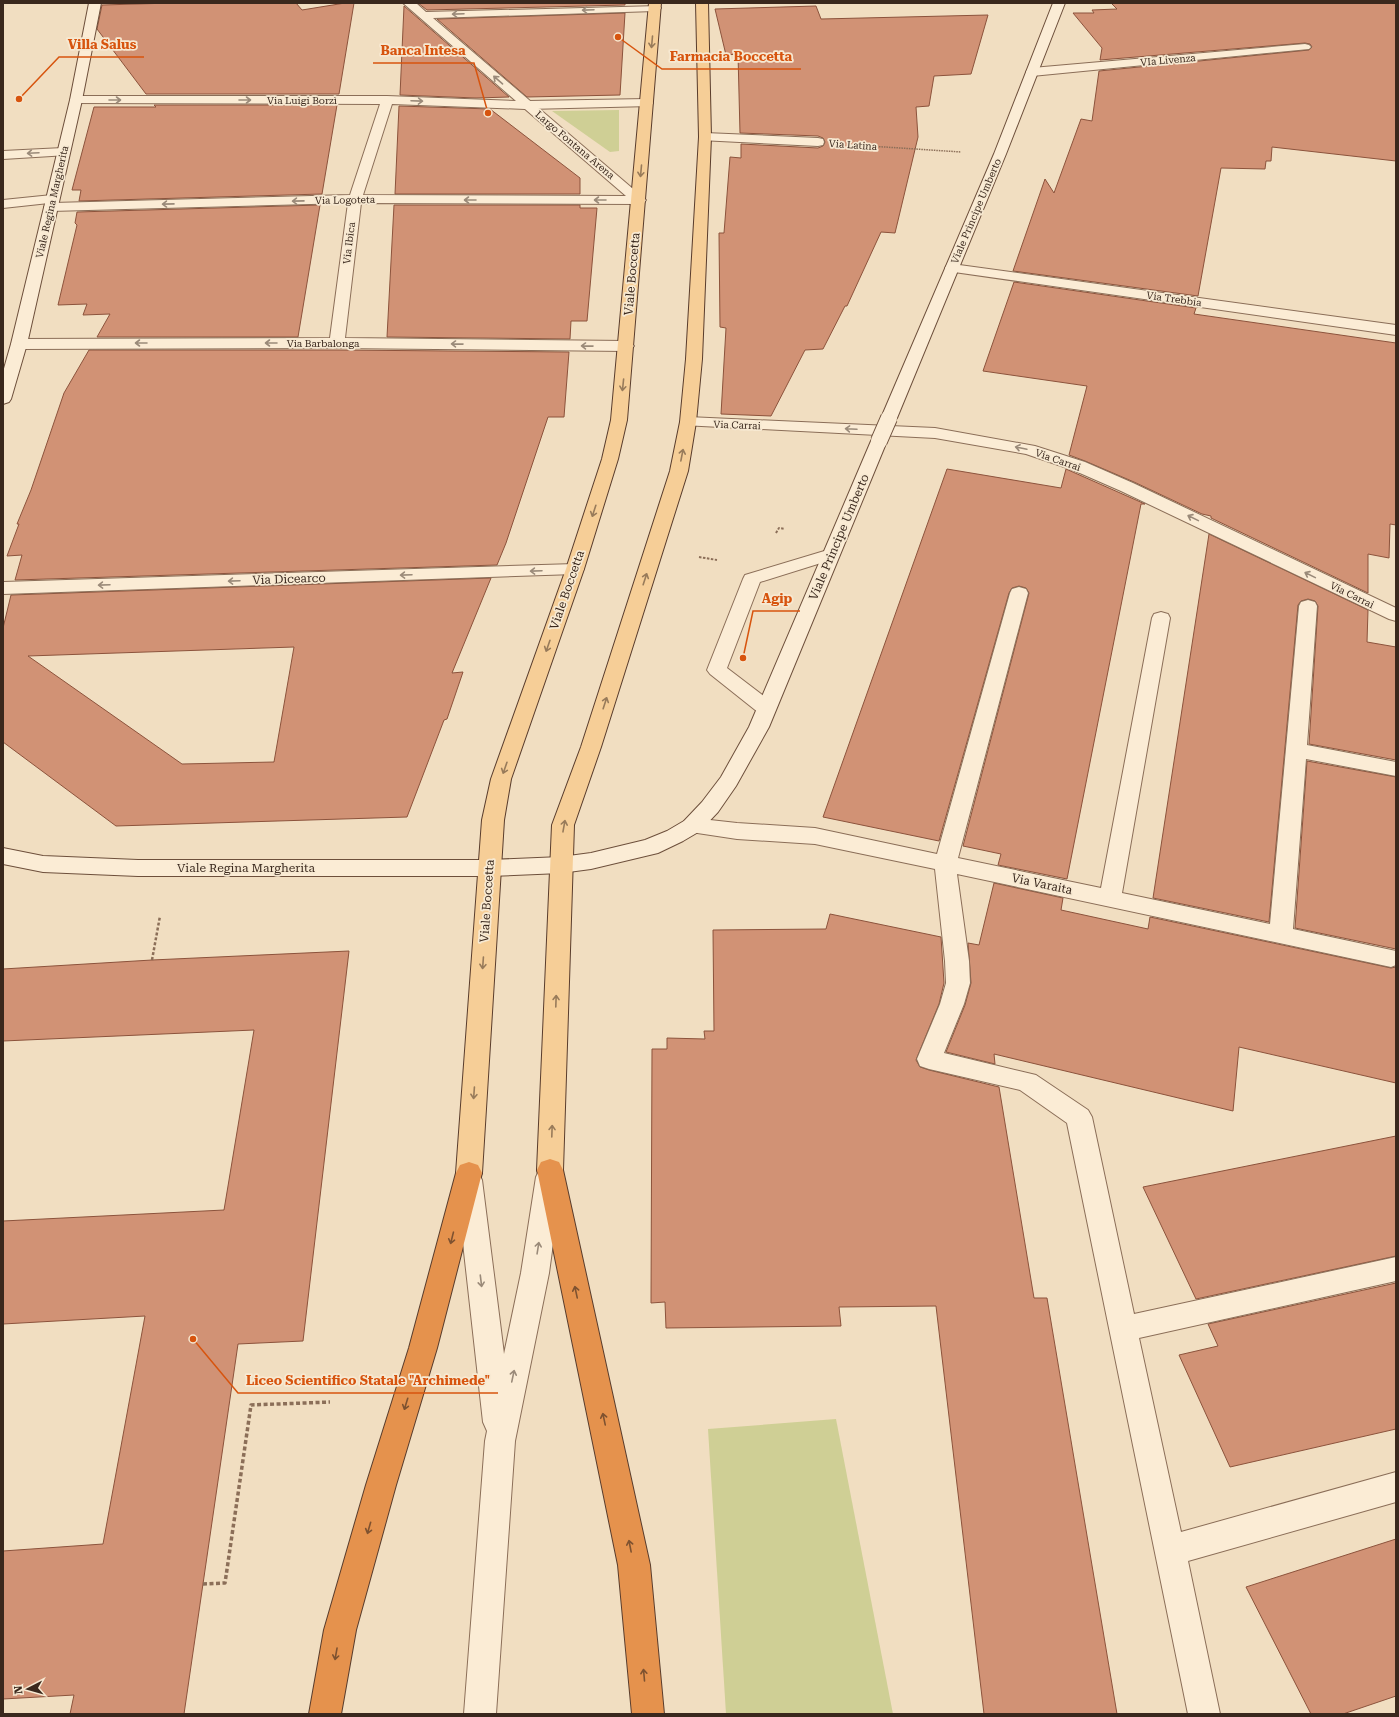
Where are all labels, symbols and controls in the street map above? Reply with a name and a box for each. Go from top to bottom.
one-way arrow [582,7,595,14]
one-way arrow [452,11,465,18]
callout: Villa Salus [59,32,144,57]
one-way arrow [648,35,656,48]
text: Villa Salus [68,37,137,52]
callout: Banca Intesa [373,38,474,63]
text: Banca Intesa [380,43,466,58]
callout: Farmacia Boccetta [662,44,801,69]
text: Farmacia Boccetta [670,49,793,64]
street label: VIa Livenza [1140,52,1197,68]
one-way arrow [493,75,504,84]
street label: Via Luigi Borzì [267,95,337,106]
one-way arrow [108,96,121,104]
one-way arrow [238,96,251,104]
one-way arrow [410,97,423,105]
street label: Largo Fontana Arena [533,109,617,182]
street label: Via Latina [828,138,878,152]
street label: Viale Regina Margherita [34,144,70,259]
one-way arrow [27,150,40,157]
street label: Viale Principe Umberto [949,157,1003,265]
one-way arrow [638,164,645,177]
street label: Via Logoteta [315,194,376,206]
one-way arrow [464,196,477,204]
one-way arrow [594,196,607,204]
one-way arrow [292,197,305,205]
one-way arrow [162,200,175,208]
street label: Via Ibica [341,221,357,265]
street label: Viale Boccetta [621,232,643,316]
street label: Via Trebbia [1146,290,1203,308]
street label: Via Barbalonga [287,338,360,349]
one-way arrow [135,339,148,347]
one-way arrow [265,339,278,347]
one-way arrow [451,340,464,348]
one-way arrow [581,342,594,349]
one-way arrow [619,378,627,391]
street label: Via Carrai [713,419,761,431]
one-way arrow [845,425,858,433]
one-way arrow [1015,444,1028,452]
street label: Via Carrai [1034,447,1082,473]
one-way arrow [679,449,687,462]
street label: Viale Principe Umberto [806,472,872,602]
one-way arrow [589,504,597,516]
one-way arrow [1187,514,1199,521]
street label: Viale Boccetta [547,548,587,632]
one-way arrow [530,567,543,574]
street label: Via Dicearco [252,571,326,587]
one-way arrow [400,571,413,579]
one-way arrow [1304,571,1316,578]
one-way arrow [642,573,649,586]
one-way arrow [228,577,241,584]
street label: Via Carrai [1328,580,1376,610]
one-way arrow [98,581,111,589]
callout: Agip [753,586,800,611]
text: Agip [762,591,793,606]
one-way arrow [544,639,551,652]
one-way arrow [602,697,609,710]
one-way arrow [501,762,508,775]
one-way arrow [560,820,568,833]
street label: Viale Boccetta [477,859,497,943]
street label: Viale Regina Margherita [177,861,316,875]
street label: Via Varaita [1010,871,1074,897]
one-way arrow [479,956,486,969]
one-way arrow [553,995,560,1008]
one-way arrow [470,1086,477,1099]
one-way arrow [548,1125,555,1138]
one-way arrow [448,1231,455,1244]
one-way arrow [534,1242,542,1255]
one-way arrow [477,1274,485,1287]
one-way arrow [572,1285,580,1298]
callout: Liceo Scientifico Statale "Archimede" [238,1368,498,1393]
one-way arrow [510,1369,518,1382]
text: Liceo Scientifico Statale "Archimede" [246,1373,490,1388]
one-way arrow [402,1397,409,1410]
one-way arrow [599,1413,607,1426]
one-way arrow [365,1521,372,1534]
one-way arrow [625,1540,633,1553]
one-way arrow [331,1647,339,1660]
north arrow [8,1669,48,1709]
one-way arrow [640,1669,648,1682]
text: N [12,1685,25,1695]

